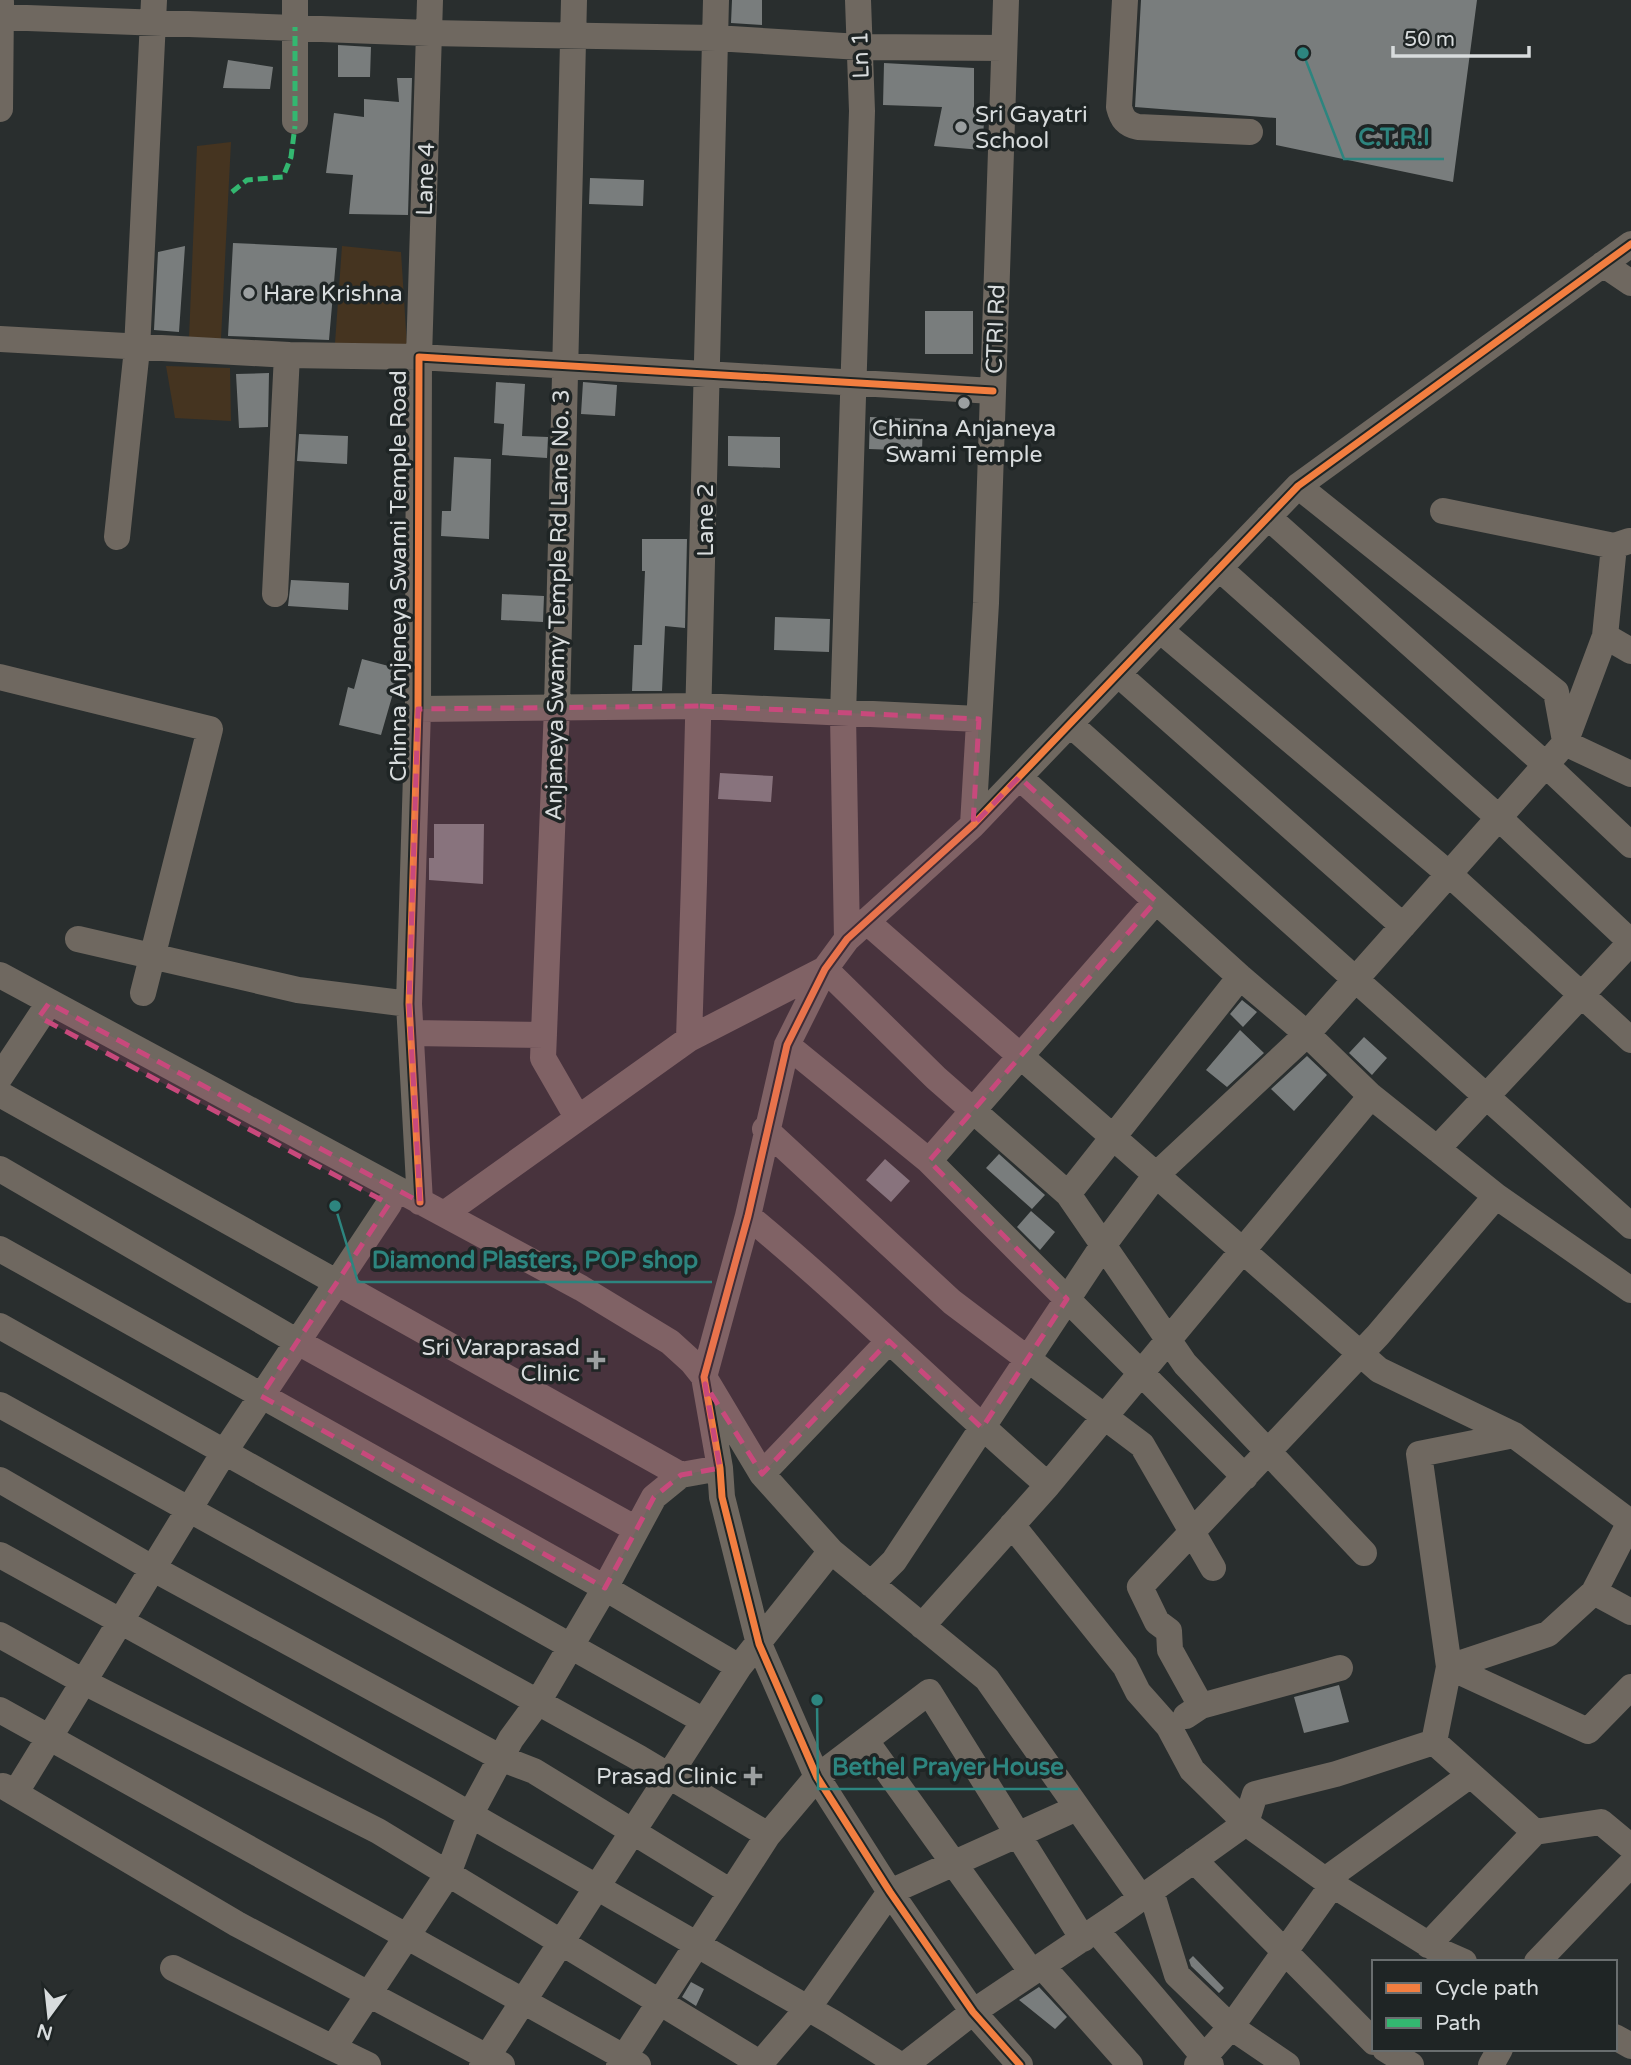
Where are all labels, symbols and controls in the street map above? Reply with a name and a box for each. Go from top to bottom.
scale bar [1393,14,1530,58]
text: 50 m [1404,27,1455,52]
street label: Ln 1 [846,31,876,79]
place label: Sri Gayatri School [975,101,1088,155]
callout: C.T.R.I [1344,114,1444,159]
marker: Sri Gayatri School [953,119,969,135]
text: C.T.R.I [1358,123,1430,152]
street label: Lane 4 [411,142,441,216]
place label: Hare Krishna [263,280,403,308]
street label: CTRI Rd [980,284,1012,374]
marker: Hare Krishna [241,285,257,301]
street label: Chinna Anjeneya Swami Temple Road [385,370,413,782]
street label: Anjaneya Swamy Temple Rd Lane No. 3 [540,389,576,821]
marker: Chinna Anjaneya Swami Temple [956,395,972,411]
place label: Chinna Anjaneya Swami Temple [872,415,1056,469]
street label: Lane 2 [692,483,720,557]
callout: Diamond Plasters, POP shop [358,1237,712,1282]
text: Diamond Plasters, POP shop [372,1246,698,1275]
place label: Sri Varaprasad Clinic [421,1334,580,1388]
marker: Sri Varaprasad Clinic [586,1350,606,1370]
callout: Bethel Prayer House [818,1744,1078,1789]
text: Bethel Prayer House [832,1753,1064,1782]
place label: Prasad Clinic [596,1763,737,1791]
marker: Prasad Clinic [743,1766,763,1786]
legend [1372,1960,1617,2051]
text: Cycle path [1435,1976,1539,2001]
north arrow [14,1981,84,2051]
text: Path [1435,2011,1481,2036]
text: N [35,2019,55,2044]

